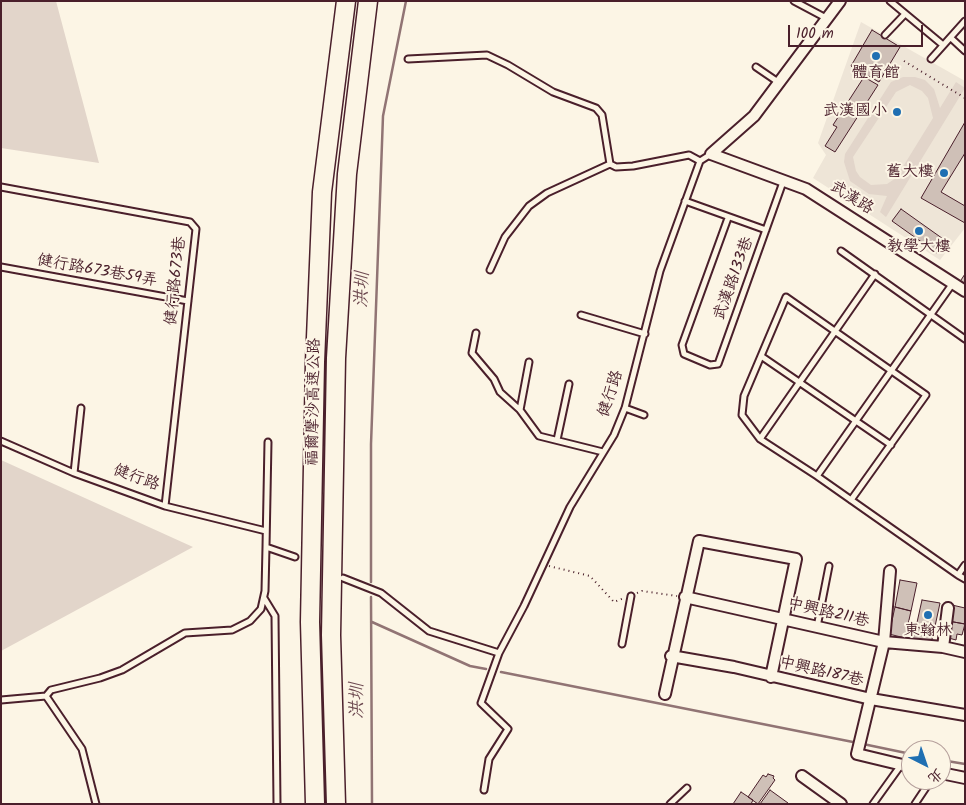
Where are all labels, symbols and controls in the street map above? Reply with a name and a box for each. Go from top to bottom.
scale bar [791,15,926,47]
text: 100 m [796,22,834,46]
marker: 體育館 [870,50,882,62]
place label: 體育館 [852,64,900,84]
place label: 武漢國小 [823,102,887,122]
marker: 武漢國小 [891,106,903,118]
place label: 舊大樓 [886,163,934,183]
marker: 舊大樓 [938,167,950,179]
street label: 武漢路 [826,178,876,220]
marker: 教學大樓 [913,225,925,237]
street label: 武漢路133巷 [711,235,759,323]
street label: 健行路673巷 [163,236,191,326]
place label: 教學大樓 [887,238,951,258]
street label: 健行路673巷59弄 [35,252,159,292]
water label: 洪圳 [353,272,375,308]
street label: 福爾摩沙高速公路 [304,338,326,466]
street label: 健行路 [595,368,629,420]
street label: 健行路 [110,462,162,496]
street label: 中興路211巷 [785,595,871,633]
marker: 東翰林 [922,609,934,621]
place label: 東翰林 [904,622,952,642]
street label: 中興路187巷 [777,654,865,692]
water label: 洪圳 [348,683,370,719]
north arrow [901,740,951,790]
text: 北 [923,763,948,788]

